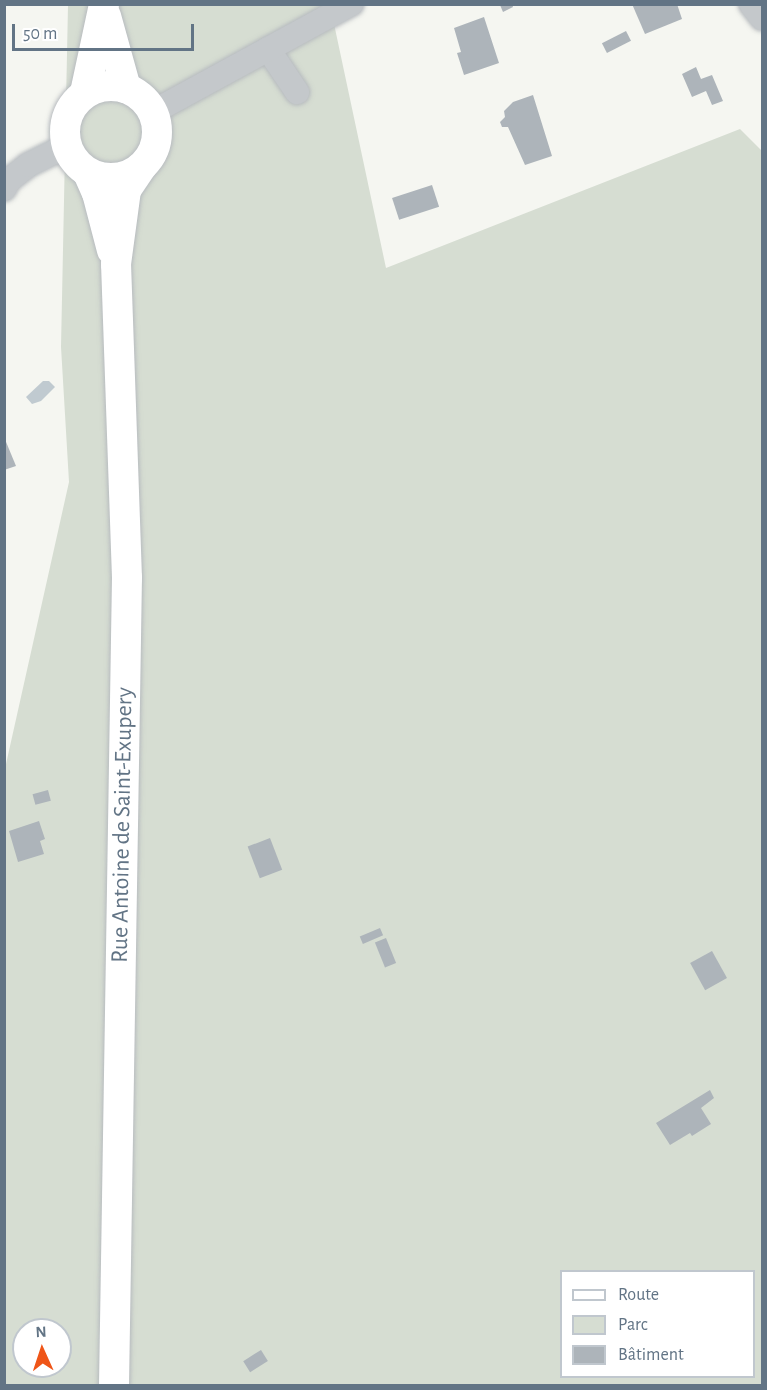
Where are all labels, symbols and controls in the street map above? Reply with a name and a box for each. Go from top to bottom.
scale bar [15,12,196,50]
text: 50 m [23,25,57,43]
street label: Rue Antoine de Saint-Exupery [106,687,140,963]
legend [560,1270,755,1378]
text: Route [618,1286,659,1304]
text: Parc [618,1316,648,1334]
north arrow [12,1318,72,1378]
text: N [35,1324,47,1340]
text: Bâtiment [618,1346,684,1364]

